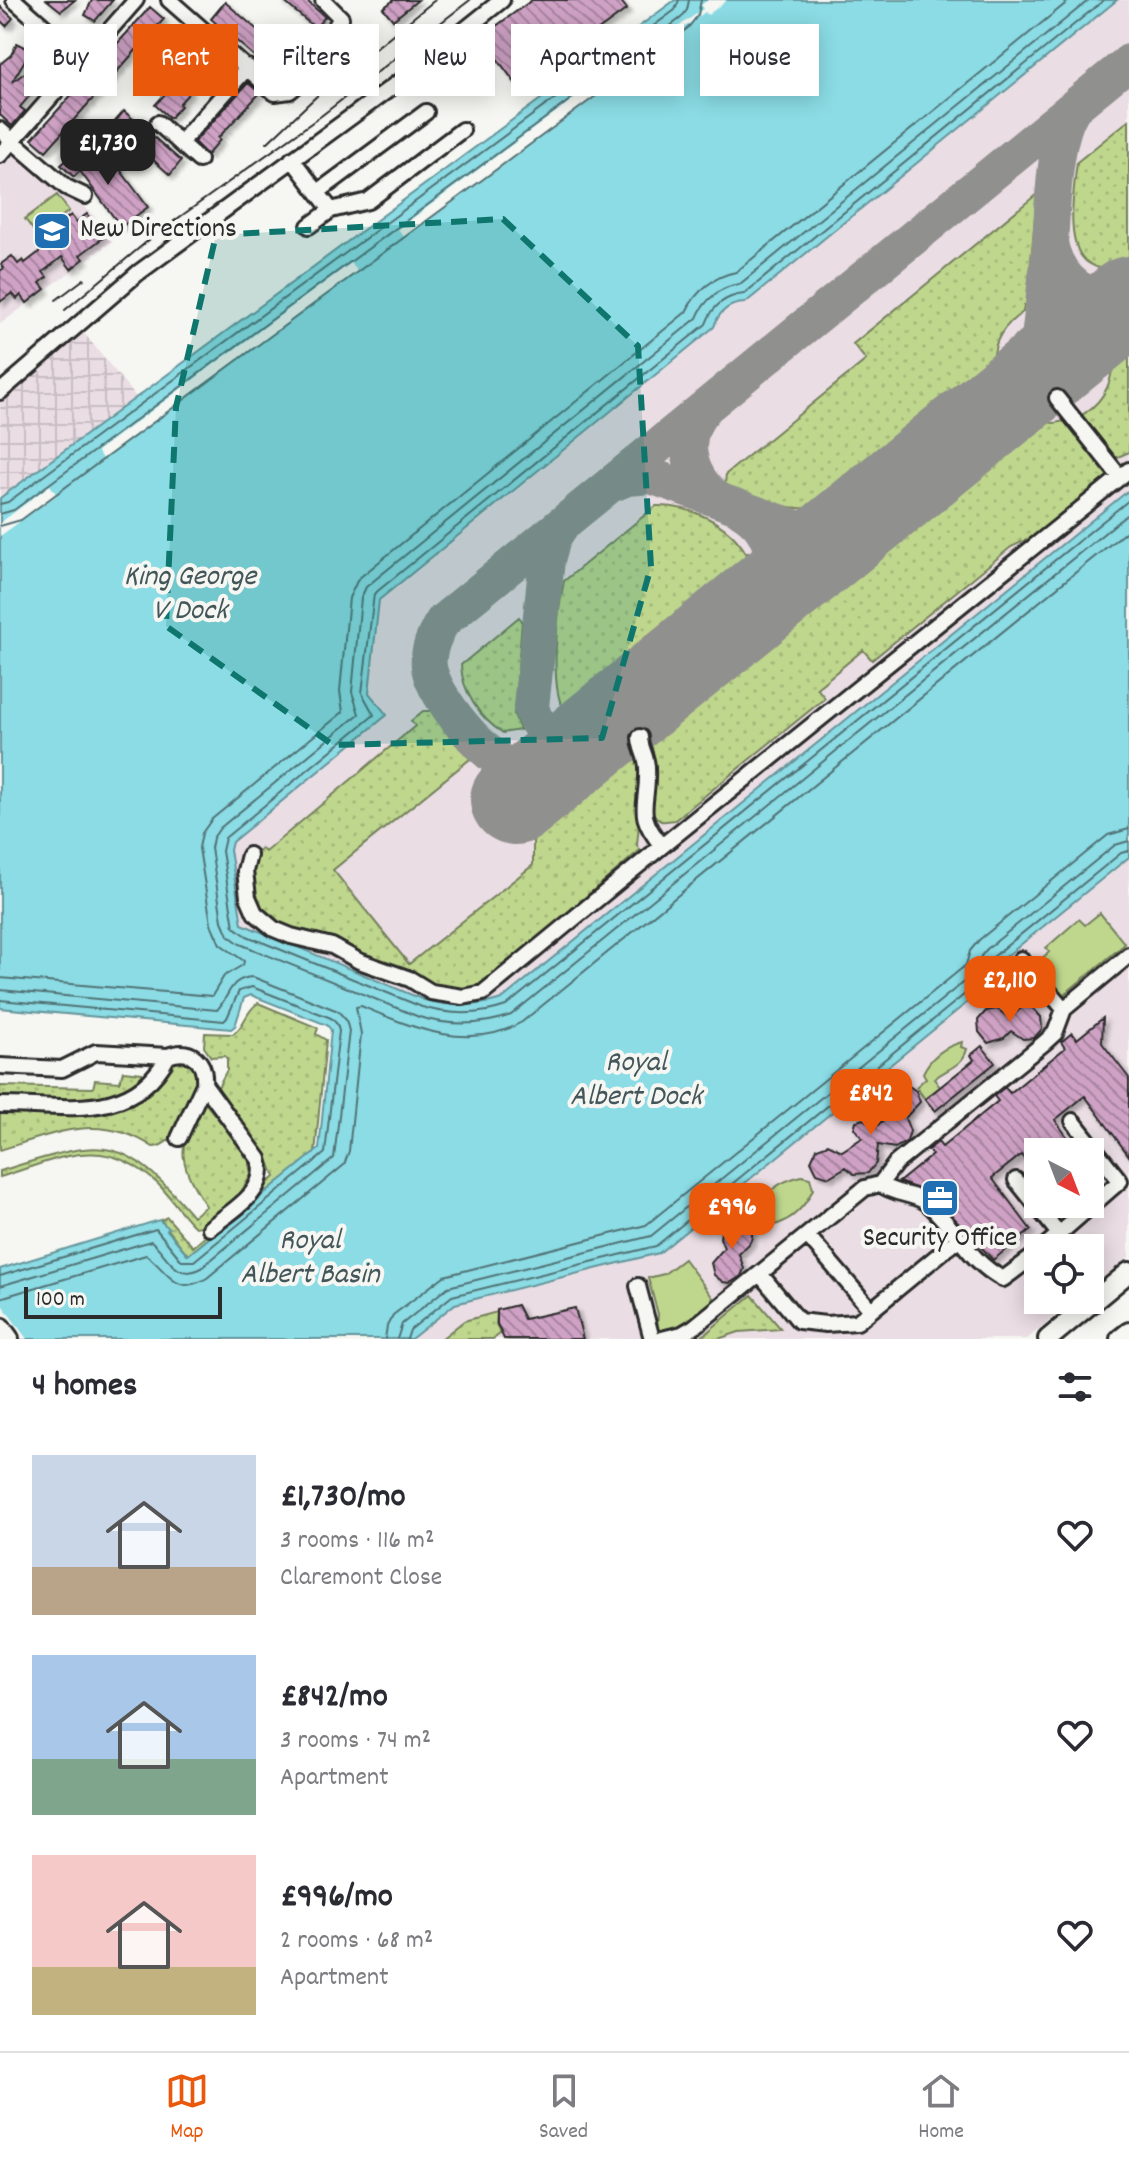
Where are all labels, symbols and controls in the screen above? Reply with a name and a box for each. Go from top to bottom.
chip: Buy [24,24,117,96]
chip: Rent [133,24,238,96]
chip: Filters [254,24,379,96]
chip: New [395,24,495,96]
chip: Apartment [511,24,684,96]
chip: House [700,24,819,96]
pin: £1,730 [43,119,173,187]
text: £1,730 [78,126,138,163]
school or university icon: New Directions [31,210,73,252]
place label: New Directions [80,211,237,251]
water label: King George V Dock [124,557,258,634]
pin: £2,110 [945,956,1075,1024]
text: £2,110 [983,963,1037,1000]
water label: Royal Albert Dock [570,1043,705,1120]
pin: £842 [824,1069,918,1137]
text: £842 [848,1076,894,1113]
north arrow [1024,1138,1104,1218]
map controls [1024,1138,1104,1314]
office icon: Security Office [919,1177,961,1219]
pin: £996 [685,1183,779,1251]
text: £996 [707,1190,757,1227]
place label: Security Office [863,1220,1017,1260]
water label: Royal Albert Basin [240,1221,381,1298]
button: locate [1024,1234,1104,1314]
scale bar [24,1283,222,1319]
text: 100 m [36,1285,85,1316]
text: 4 homes [32,1363,137,1412]
icon: filters [1053,1365,1097,1409]
text: £1,730/mo [280,1474,406,1523]
icon: home [96,1487,192,1583]
icon: heart [1053,1513,1097,1557]
text: 3 rooms · 116 m² [280,1523,434,1560]
text: Claremont Close [280,1560,442,1597]
text: £842/mo [280,1674,388,1723]
icon: home [96,1687,192,1783]
icon: heart [1053,1713,1097,1757]
text: 3 rooms · 74 m² [280,1723,431,1760]
text: Apartment [280,1760,389,1797]
text: £996/mo [280,1874,393,1923]
icon: home [96,1887,192,1983]
icon: heart [1053,1913,1097,1957]
text: 2 rooms · 68 m² [280,1923,433,1960]
text: Apartment [280,1960,389,1997]
tab: Map [165,2069,209,2148]
tab: Saved [539,2069,588,2148]
tab: Home [918,2069,964,2148]

